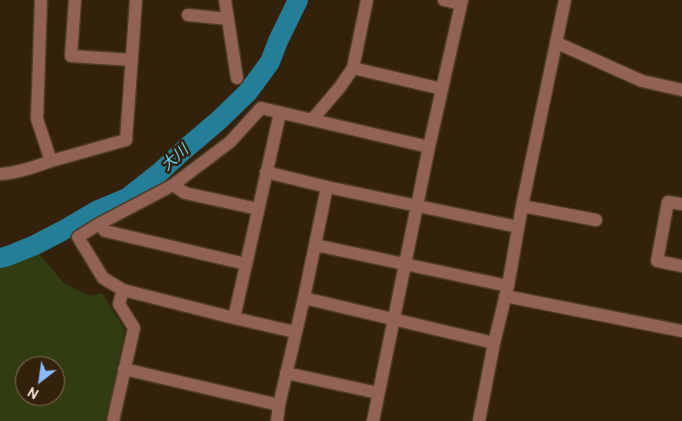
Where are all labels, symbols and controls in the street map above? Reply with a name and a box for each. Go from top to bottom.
water label: 大川 [158,141,192,175]
north arrow [15,356,65,406]
text: N [24,383,42,403]

